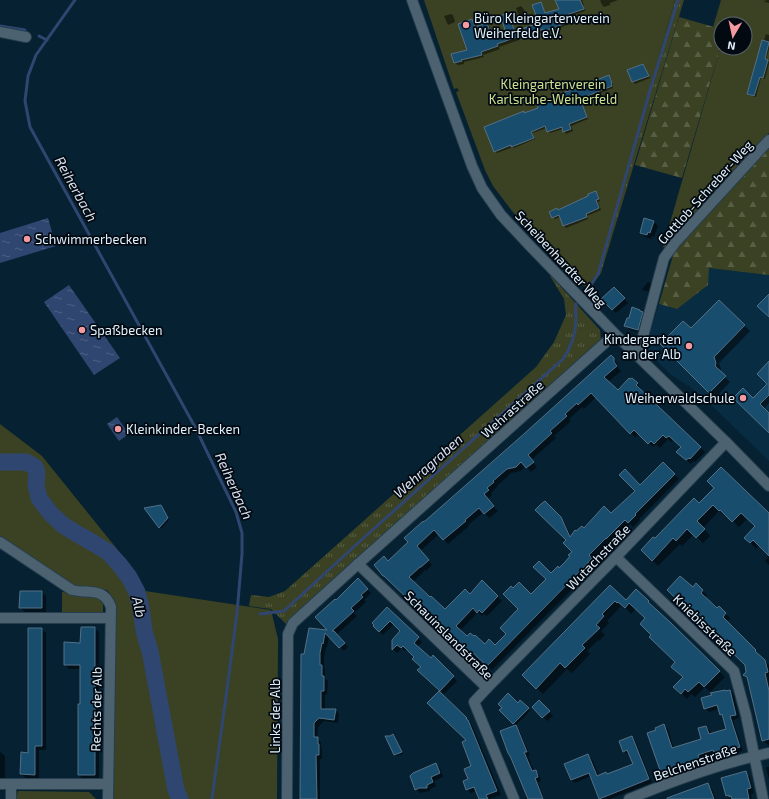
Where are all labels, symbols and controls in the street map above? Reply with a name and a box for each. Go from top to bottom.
place label: Büro Kleingartenverein Weiherfeld e.V. [474,10,610,41]
north arrow [713,16,753,56]
marker: Büro Kleingartenverein Weiherfeld e.V. [461,20,471,30]
text: N [726,39,736,53]
park label: Kleingartenverein Karlsruhe-Weiherfeld [489,76,617,107]
street label: Gottlob-Schreber-Weg [654,137,756,247]
water label: Reiherbach [52,153,101,224]
street label: Scheibenhardter Weg [512,207,610,311]
place label: Schwimmerbecken [35,231,147,247]
marker: Schwimmerbecken [22,234,32,244]
place label: Spaßbecken [90,322,162,338]
marker: Spaßbecken [77,325,87,335]
place label: Kindergarten an der Alb [604,331,681,362]
marker: Kindergarten an der Alb [684,341,694,351]
street label: Wehrastraße [477,377,547,441]
place label: Weiherwaldschule [625,390,735,406]
marker: Weiherwaldschule [738,393,748,403]
place label: Kleinkinder-Becken [126,421,240,437]
marker: Kleinkinder-Becken [113,424,123,434]
water label: Wehragraben [390,430,466,501]
water label: Reiherbach [212,450,257,522]
street label: Wutachstraße [563,521,633,593]
street label: Schauinslandstraße [401,587,497,683]
street label: Kniebisstraße [670,591,740,659]
water label: Alb [129,594,150,619]
street label: Rechts der Alb [87,667,105,751]
street label: Links der Alb [267,679,283,753]
street label: Belchenstraße [651,740,739,784]

